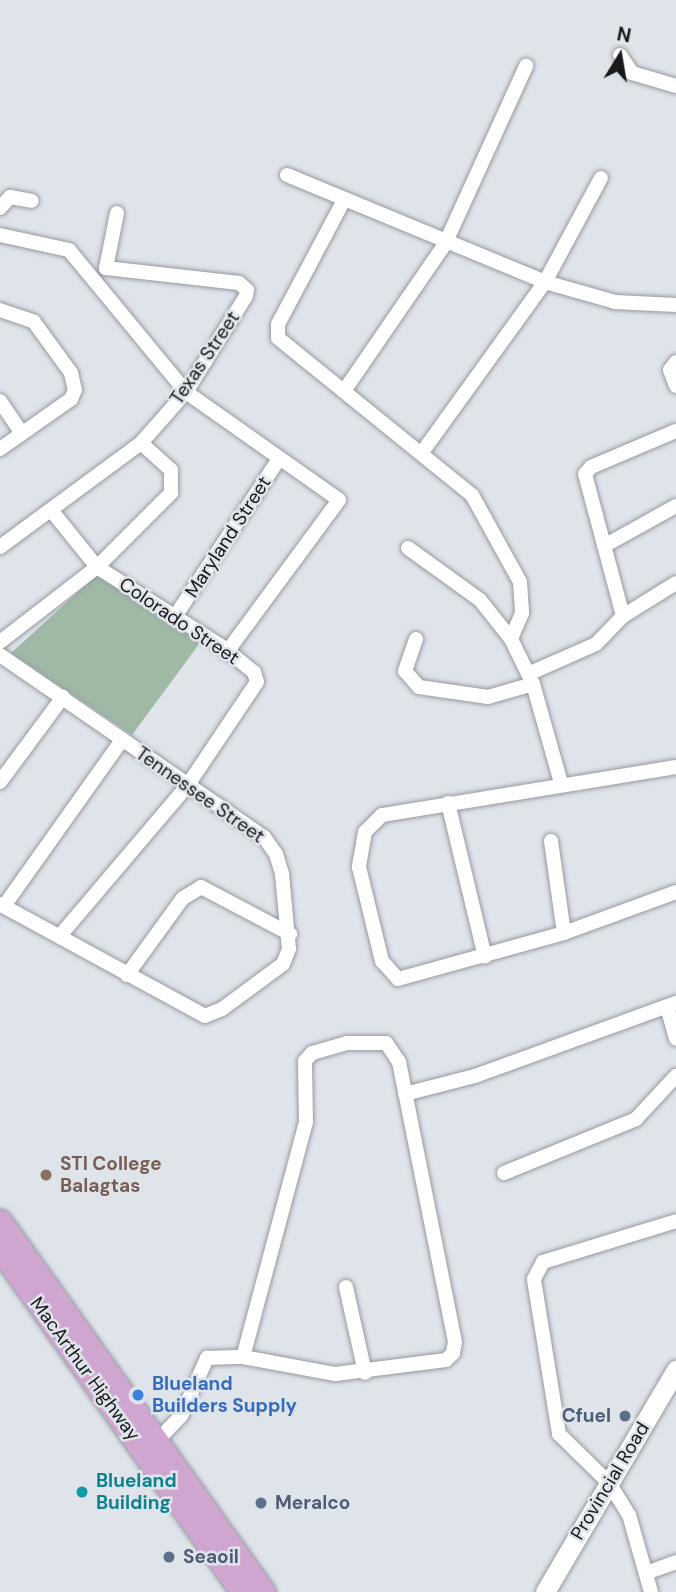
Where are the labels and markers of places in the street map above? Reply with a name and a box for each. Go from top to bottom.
place label: STI College Balagtas [60,1153,162,1197]
marker: STI College Balagtas [38,1167,54,1183]
place label: Blueland Builders Supply [152,1373,297,1417]
marker: Blueland Builders Supply [130,1387,146,1403]
place label: Cfuel [562,1405,611,1427]
marker: Cfuel [617,1408,633,1424]
place label: Blueland Building [96,1470,177,1514]
marker: Blueland Building [74,1484,90,1500]
place label: Meralco [275,1492,350,1514]
marker: Meralco [253,1495,269,1511]
place label: Seaoil [183,1546,239,1568]
marker: Seaoil [161,1549,177,1565]

